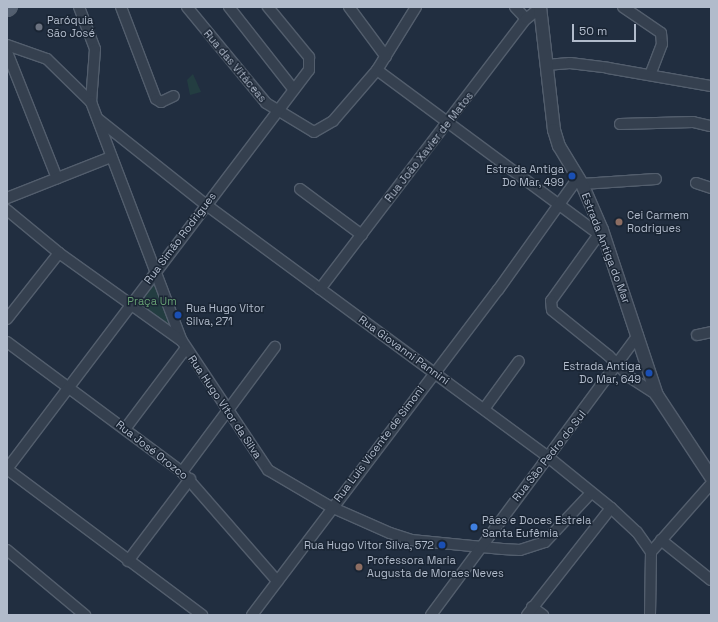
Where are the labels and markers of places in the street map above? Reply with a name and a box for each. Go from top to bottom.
place label: Paróquia São José [47,14,95,40]
marker: Paróquia São José [34,22,44,32]
place label: Estrada Antiga Do Mar, 499 [486,163,564,189]
marker: Estrada Antiga Do Mar, 499 [567,171,577,181]
place label: Cei Carmem Rodrigues [627,209,689,235]
marker: Cei Carmem Rodrigues [614,217,624,227]
place label: Rua Hugo Vitor Silva, 271 [186,302,265,328]
marker: Rua Hugo Vitor Silva, 271 [173,310,183,320]
place label: Estrada Antiga Do Mar, 649 [563,360,641,386]
marker: Estrada Antiga Do Mar, 649 [644,368,654,378]
place label: Pães e Doces Estrela Santa Eufêmia [482,514,591,540]
marker: Pães e Doces Estrela Santa Eufêmia [469,522,479,532]
place label: Rua Hugo Vitor Silva, 572 [303,538,434,552]
marker: Rua Hugo Vitor Silva, 572 [437,540,447,550]
place label: Professora Maria Augusta de Moraes Neves [367,554,504,580]
marker: Professora Maria Augusta de Moraes Neves [354,562,364,572]

